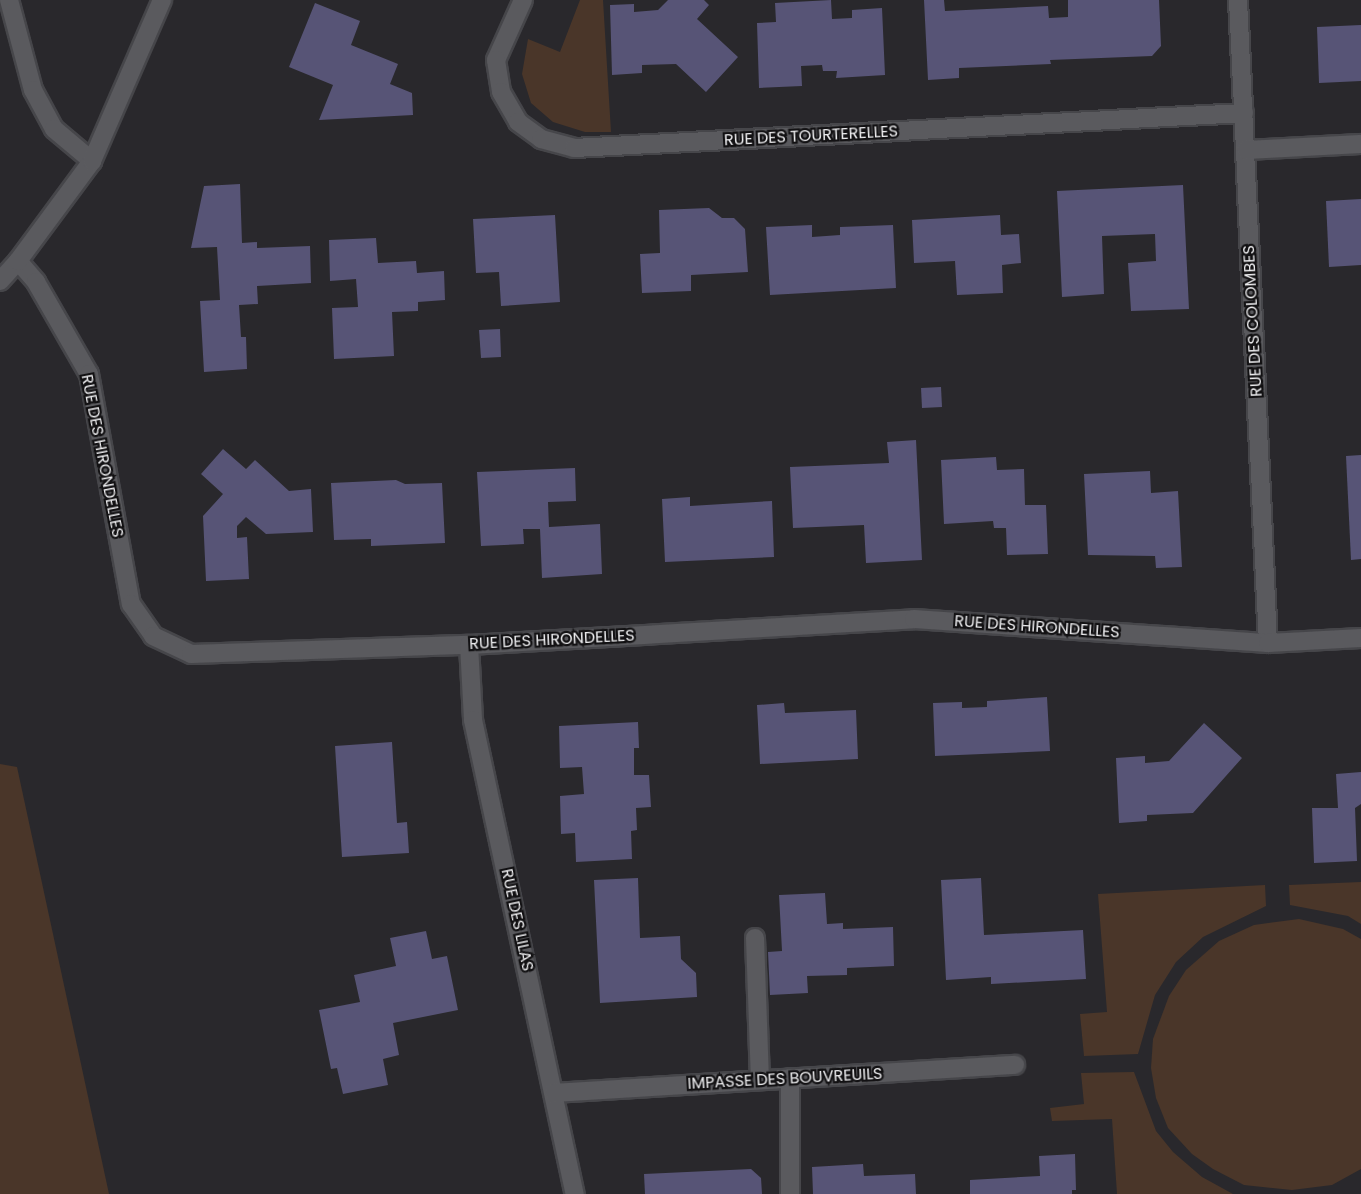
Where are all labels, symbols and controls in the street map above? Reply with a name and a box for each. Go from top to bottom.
street label: RUE DES TOURTERELLES [724,122,898,150]
street label: RUE DES COLOMBES [1239,245,1267,397]
street label: RUE DES HIRONDELLES [77,373,127,539]
street label: RUE DES HIRONDELLES [954,612,1120,642]
street label: RUE DES HIRONDELLES [469,626,635,654]
street label: RUE DES LILAS [497,867,537,973]
street label: IMPASSE DES BOUVREUILS [687,1064,883,1094]

